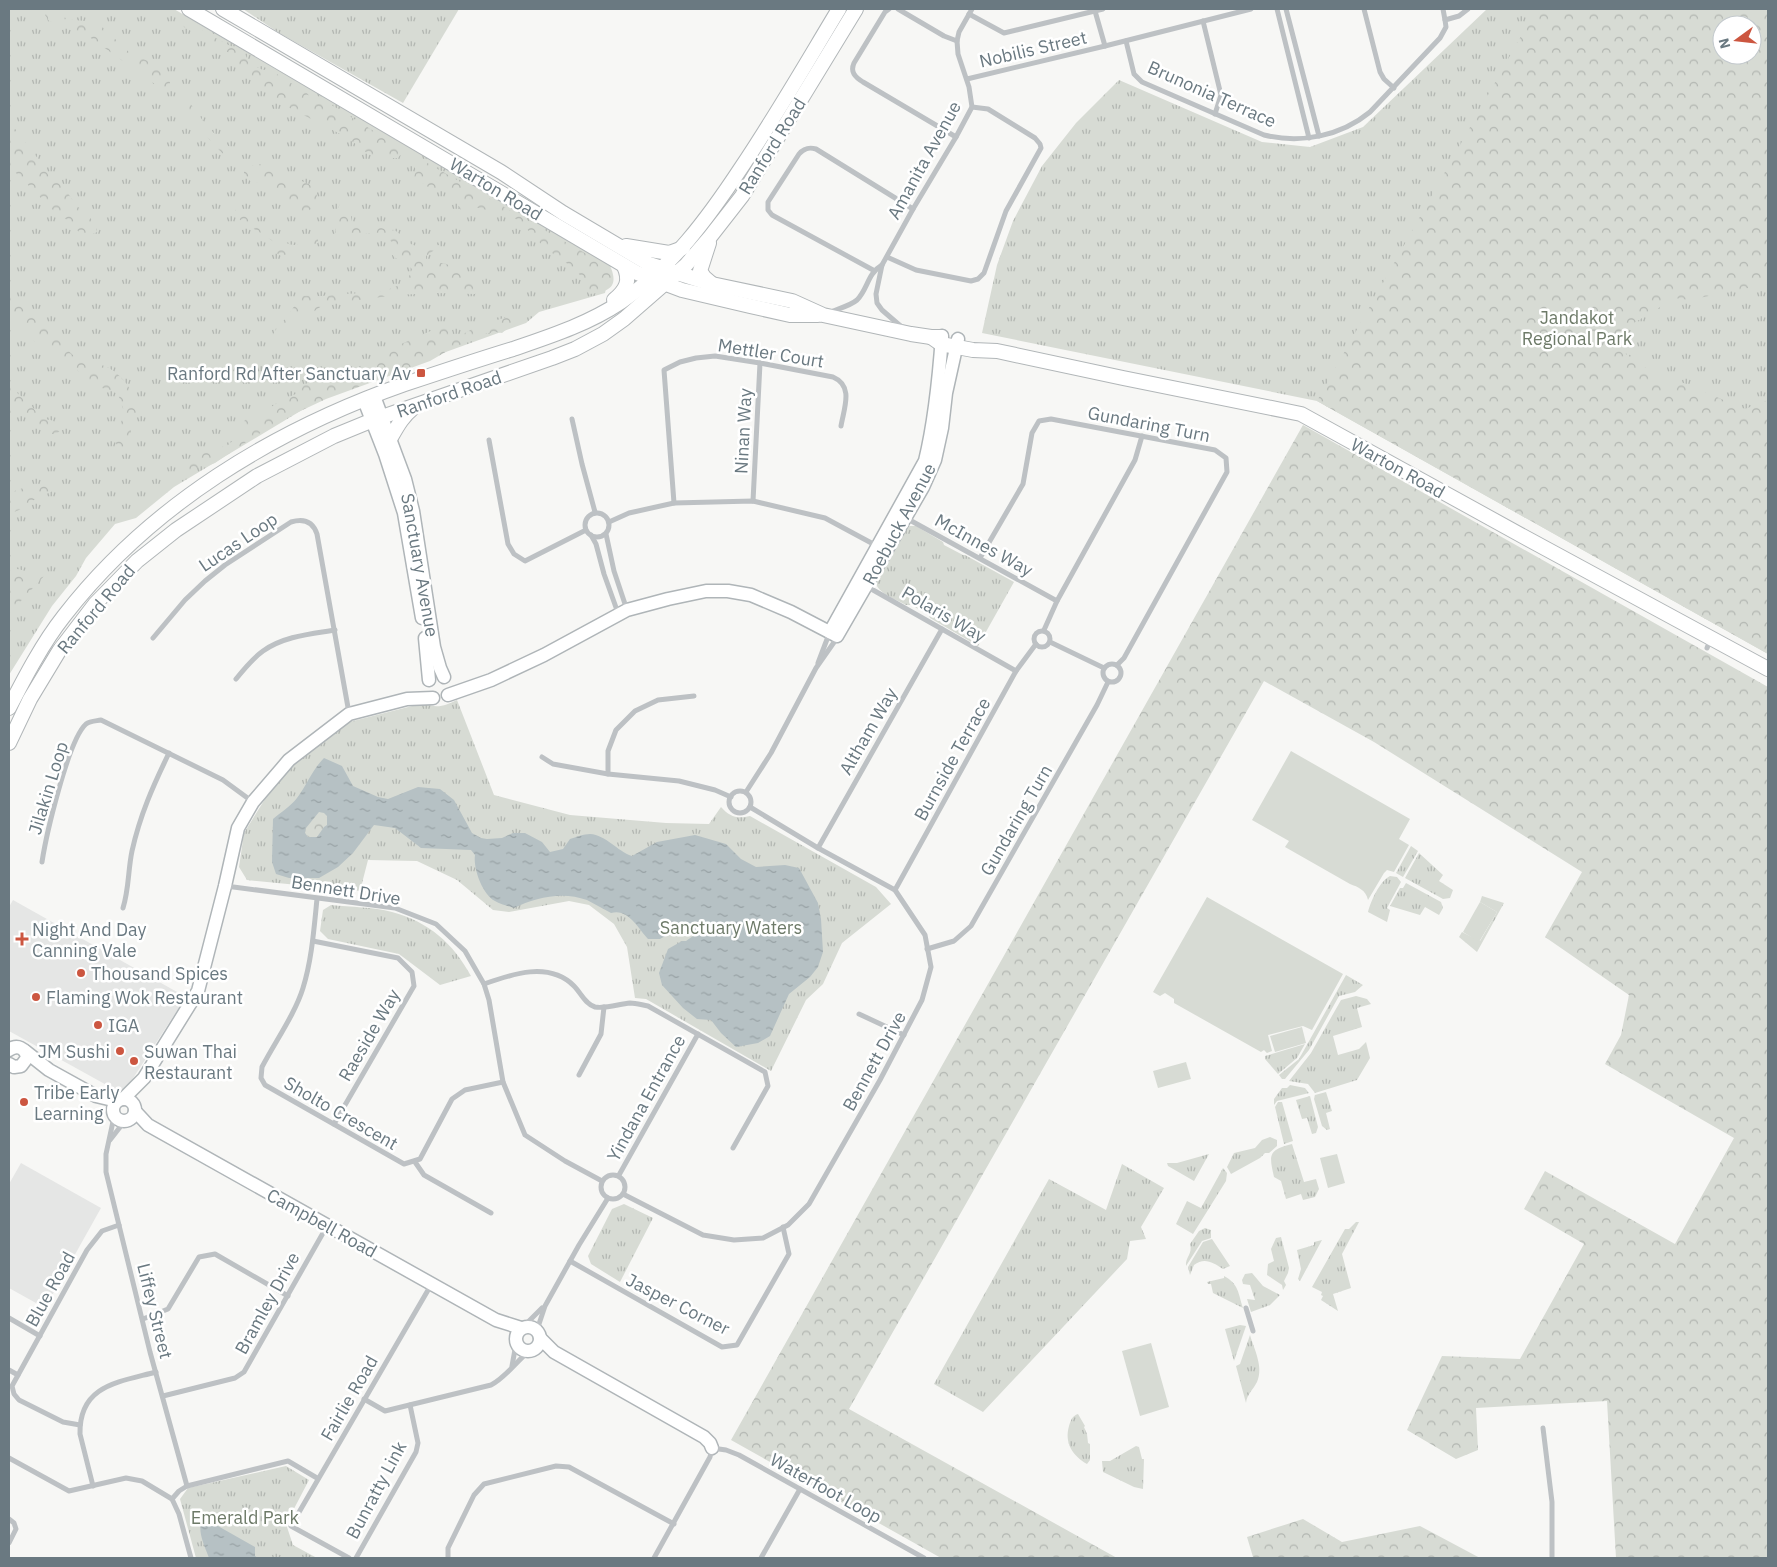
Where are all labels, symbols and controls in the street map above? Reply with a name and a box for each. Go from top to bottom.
north arrow [1712,15,1762,65]
street label: Nobilis Street [977,25,1089,73]
text: N [1714,36,1734,51]
street label: Brunonia Terrace [1144,55,1280,133]
street label: Ranford Road [733,93,811,199]
street label: Amanita Avenue [882,97,966,223]
street label: Warton Road [445,152,547,226]
park label: Jandakot Regional Park [1522,306,1633,350]
street label: Mettler Court [716,333,826,373]
place label: Ranford Rd After Sanctuary Av [167,362,411,385]
street label: Ranford Road [393,365,505,423]
marker: Ranford Rd After Sanctuary Av [415,367,427,379]
street label: Ninan Way [729,387,757,474]
street label: Gundaring Turn [1086,401,1212,447]
street label: Warton Road [1347,433,1449,503]
street label: Roebuck Avenue [857,459,941,589]
street label: Sanctuary Avenue [396,491,444,639]
street label: Lucas Loop [194,507,282,577]
street label: McInnes Way [931,509,1037,581]
street label: Ranford Road [52,560,140,658]
street label: Polaris Way [898,581,990,647]
street label: Altham Way [834,683,902,779]
street label: Burnside Terrace [909,693,995,825]
street label: Jilakin Loop [23,739,73,837]
street label: Gundaring Turn [975,760,1057,880]
street label: Bennett Drive [290,870,402,910]
park label: Sanctuary Waters [660,916,802,939]
place label: Night And Day Canning Vale [32,918,147,962]
marker: Night And Day Canning Vale [16,933,28,945]
place label: Thousand Spices [91,962,228,985]
marker: Thousand Spices [75,967,87,979]
street label: Raeside Way [333,985,405,1085]
place label: Flaming Wok Restaurant [46,986,243,1009]
marker: Flaming Wok Restaurant [30,991,42,1003]
street label: Bennett Drive [837,1007,911,1115]
place label: IGA [108,1014,140,1037]
marker: IGA [92,1019,104,1031]
street label: Yindana Entrance [602,1030,690,1165]
place label: JM Sushi [38,1040,110,1063]
place label: Suwan Thai Restaurant [144,1040,237,1084]
marker: JM Sushi [114,1045,126,1057]
marker: Suwan Thai Restaurant [128,1055,140,1067]
street label: Sholto Crescent [280,1071,402,1155]
place label: Tribe Early Learning [34,1081,120,1125]
marker: Tribe Early Learning [18,1096,30,1108]
street label: Campbell Road [263,1183,381,1263]
street label: Blue Road [20,1247,80,1331]
street label: Bramley Drive [229,1248,305,1358]
street label: Liffey Street [132,1261,178,1361]
street label: Jasper Corner [622,1268,734,1340]
street label: Fairlie Road [315,1351,383,1445]
street label: Bunratty Link [341,1437,412,1543]
street label: Waterfoot Loop [766,1448,886,1528]
park label: Emerald Park [191,1506,300,1529]

